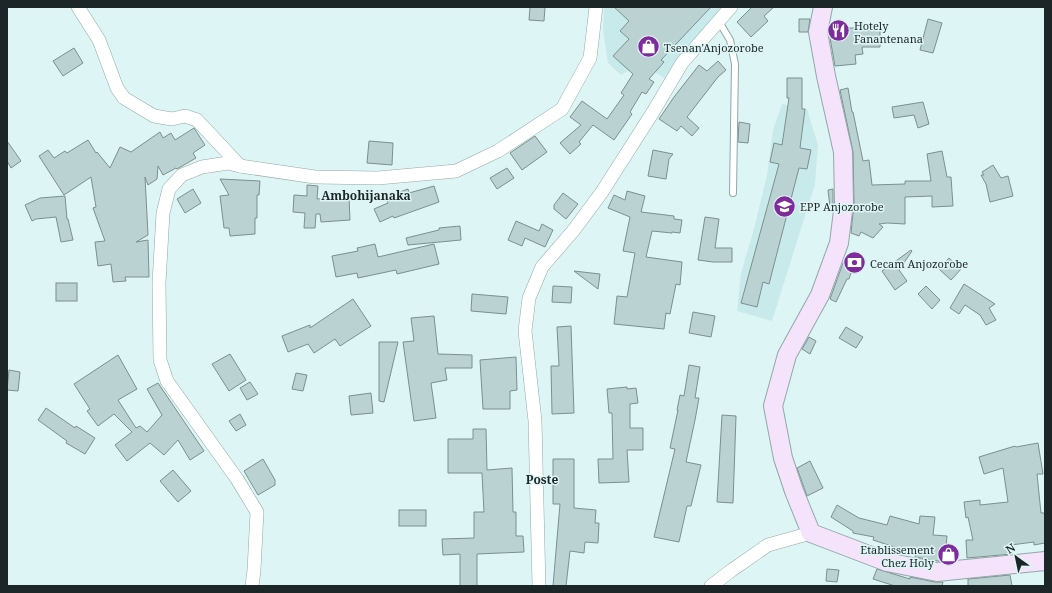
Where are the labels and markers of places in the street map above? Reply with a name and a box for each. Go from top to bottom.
restaurant icon: Hotely Fanantenana [826,18,852,44]
place label: Hotely Fanantenana [854,18,923,46]
shop icon: Tsenan'Anjozorobe [636,34,662,60]
place label: Tsenan'Anjozorobe [664,40,764,55]
school or university icon: EPP Anjozorobe [771,193,797,219]
place label: EPP Anjozorobe [800,199,884,214]
bank icon: Cecam Anjozorobe [842,250,868,276]
place label: Cecam Anjozorobe [870,256,968,271]
place label: Etablissement Chez Holy [860,542,935,570]
shop icon: Etablissement Chez Holy [936,542,962,568]

